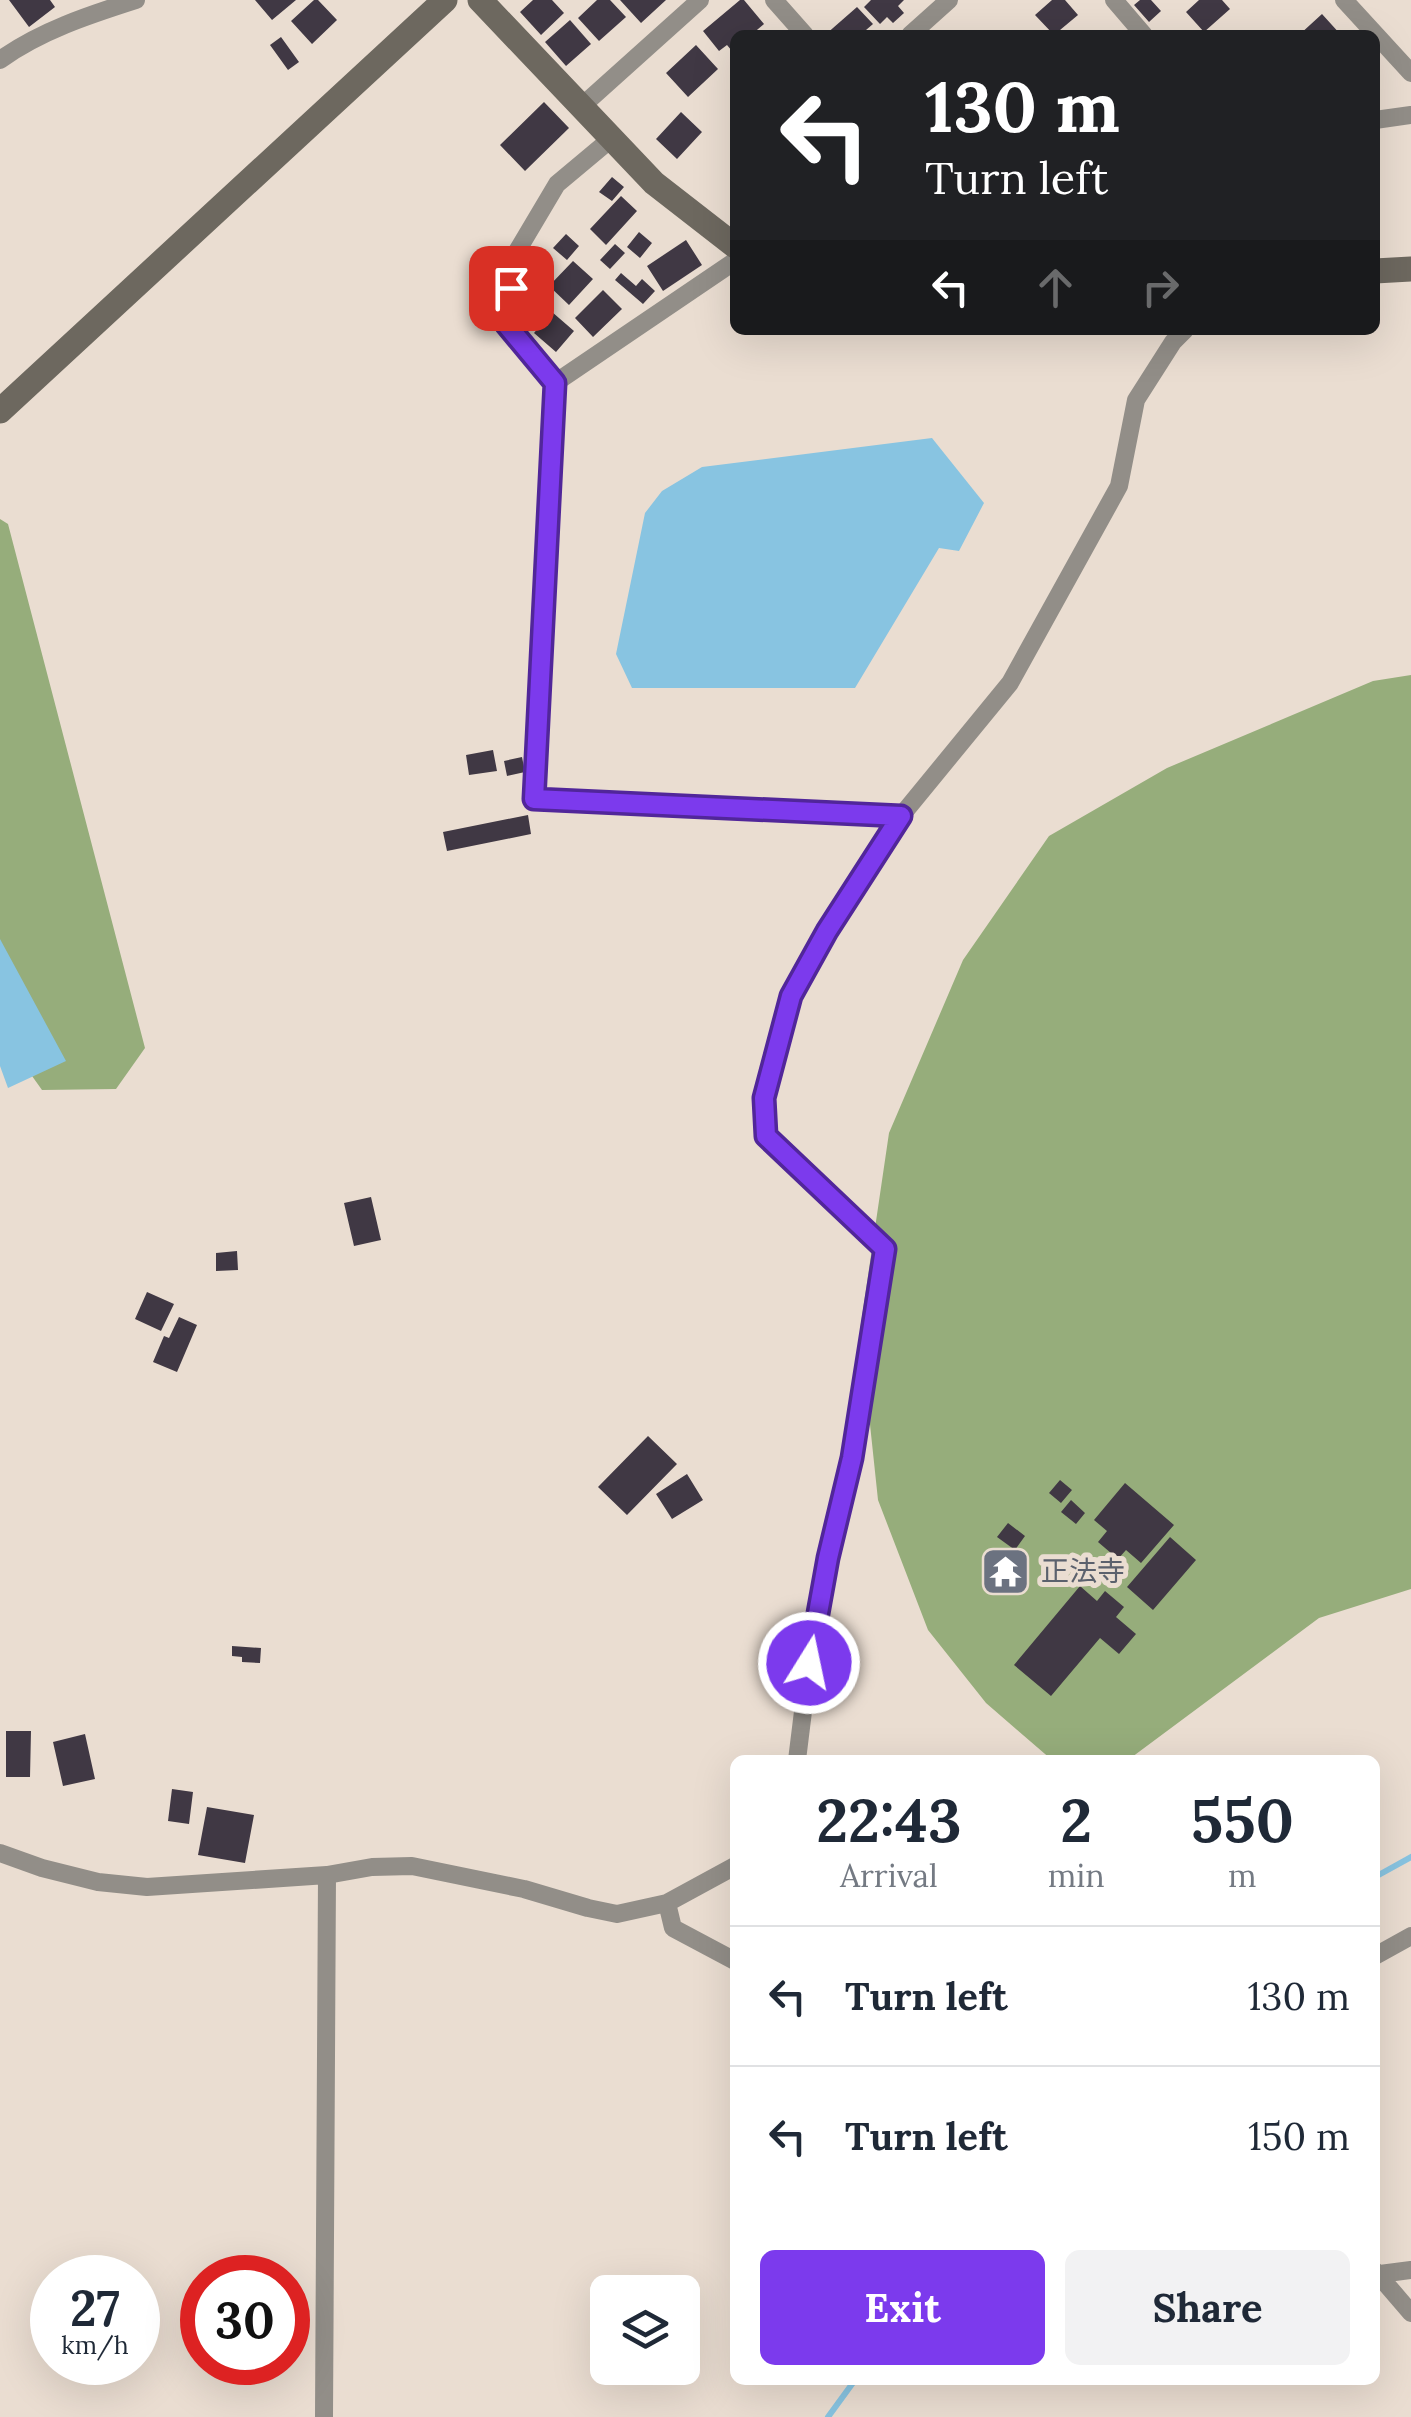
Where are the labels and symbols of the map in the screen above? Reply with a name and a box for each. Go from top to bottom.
pin [469,246,554,331]
temple icon: 正法寺 [980,1545,1032,1597]
place label: 正法寺 [1041,1553,1125,1589]
position arrow [757,1611,861,1715]
speed limit sign: 30 [180,2255,310,2385]

